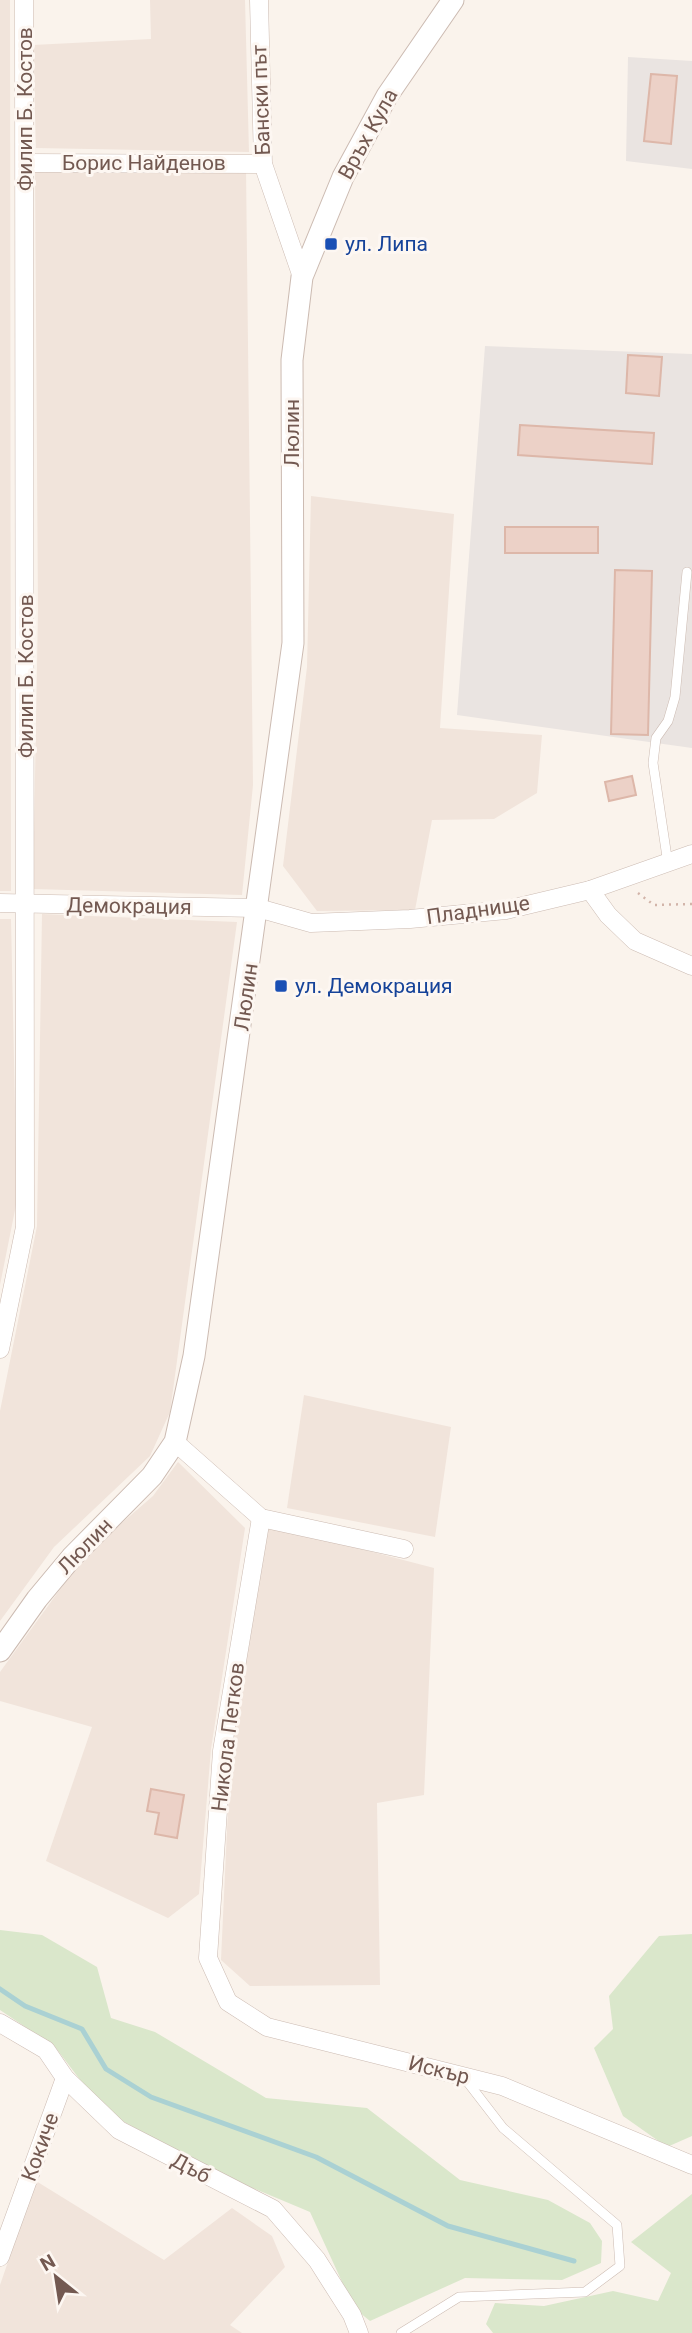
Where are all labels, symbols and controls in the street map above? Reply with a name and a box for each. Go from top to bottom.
street label: Филип Б. Костов [13,27,37,191]
street label: Бански път [247,44,275,156]
street label: Връх Кула [333,85,403,183]
street label: Борис Найденов [62,151,226,175]
place label: ул. Липа [345,232,428,256]
marker: ул. Липа [323,236,339,252]
street label: Люлин [280,399,304,467]
street label: Филип Б. Костов [14,594,38,758]
street label: Пладнище [425,891,531,929]
street label: Демокрация [66,893,192,919]
street label: Люлин [229,962,263,1032]
place label: ул. Демокрация [295,974,453,998]
marker: ул. Демокрация [273,978,289,994]
street label: Люлин [53,1513,117,1579]
street label: Никола Петков [207,1661,249,1813]
street label: Искър [406,2051,472,2089]
street label: Кокиче [17,2109,63,2185]
street label: Дъб [168,2148,214,2188]
north arrow [21,2242,91,2312]
text: N [36,2249,59,2276]

